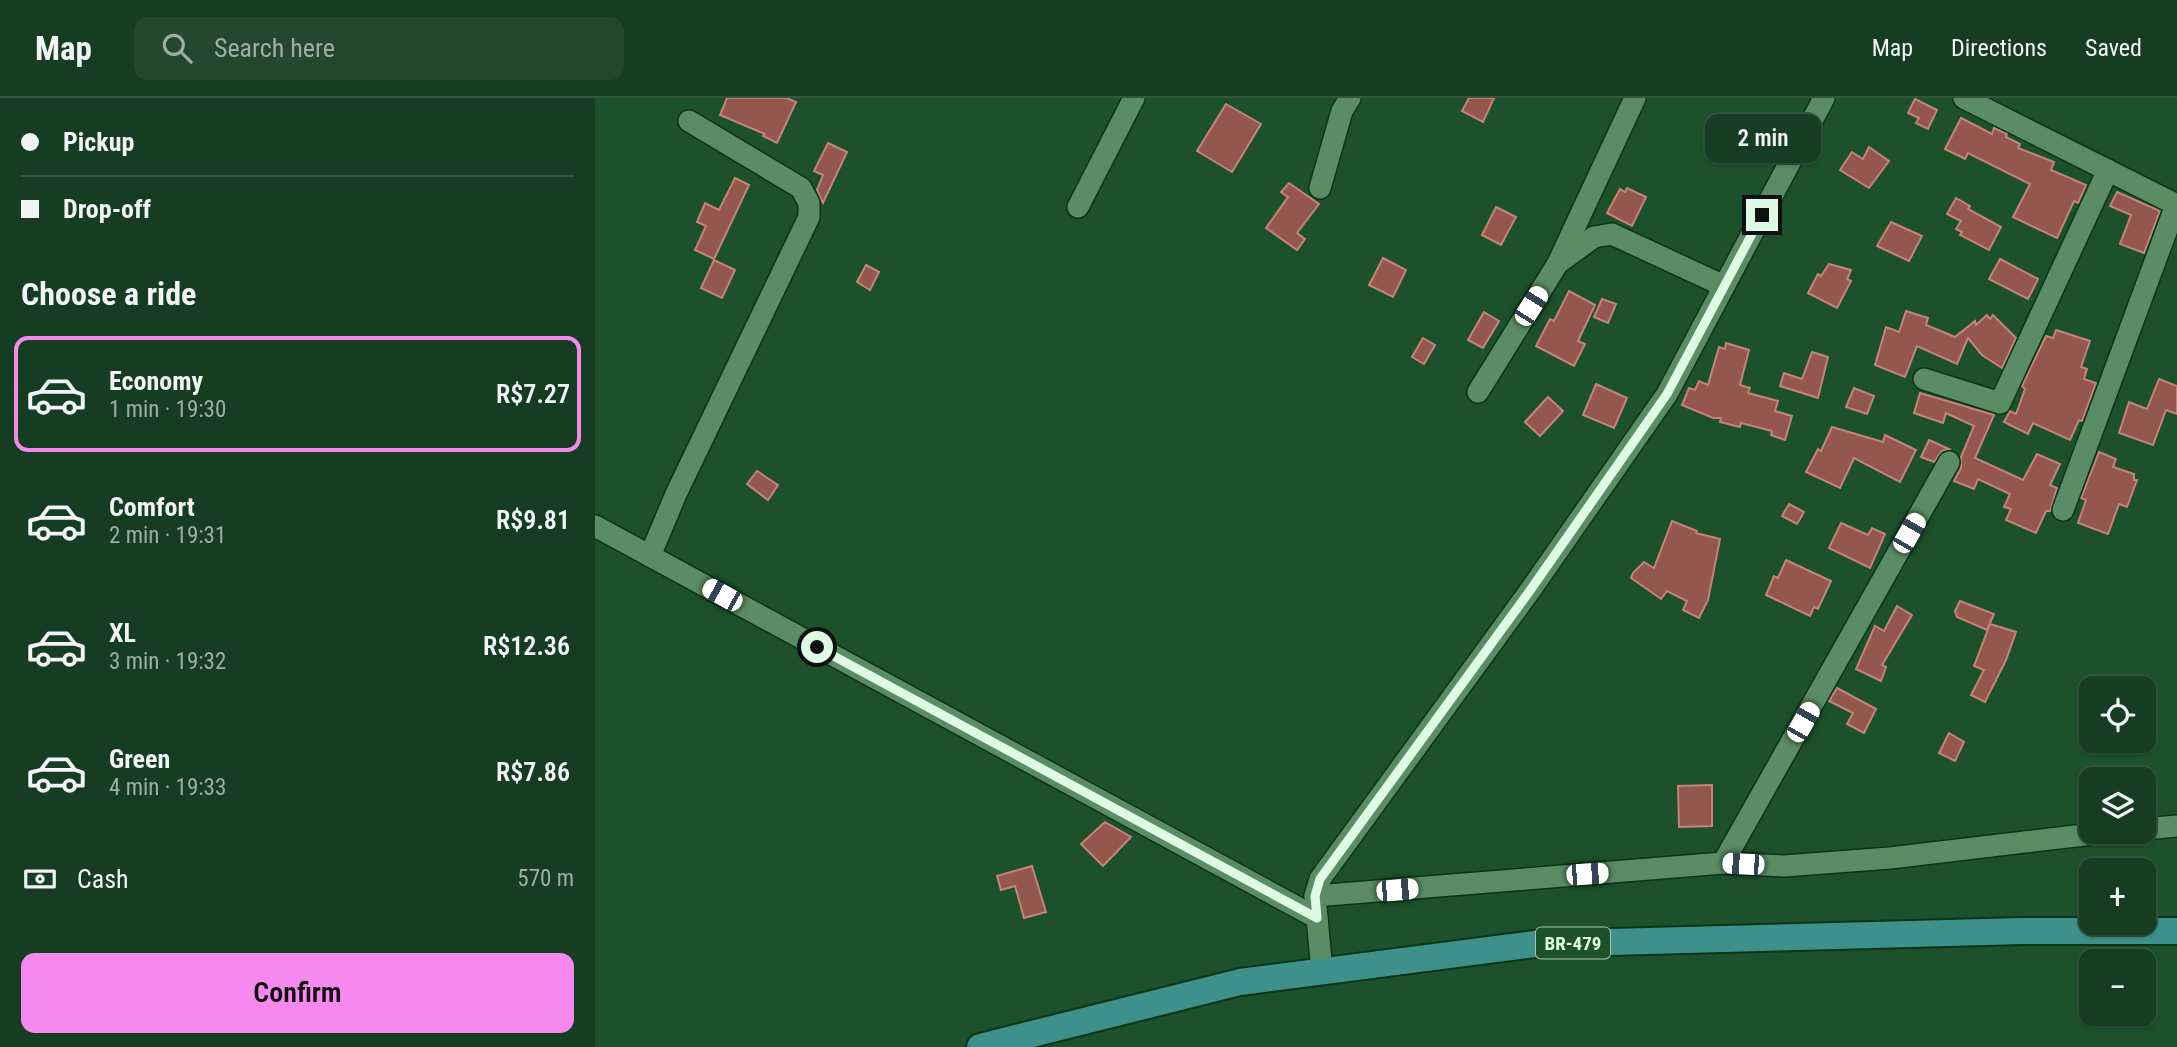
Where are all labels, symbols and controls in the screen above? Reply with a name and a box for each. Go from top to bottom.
search box [134,17,624,80]
text: Map [35,29,92,68]
icon: search [158,29,196,67]
text: Search here [214,33,335,63]
text: Map [1872,34,1913,62]
text: Directions [1951,34,2047,62]
text: Saved [2085,34,2142,62]
callout: 2 min [1704,114,1820,162]
text: 2 min [1738,125,1788,152]
text: Pickup [63,127,134,157]
text: Drop-off [63,194,151,224]
route end [1746,199,1778,231]
text: Choose a ride [21,275,196,313]
car [1511,283,1552,329]
icon: car [25,363,88,426]
text: Economy [109,366,203,396]
text: R$7.27 [496,379,570,409]
text: 1 min · 19:30 [109,396,226,423]
icon: car [25,489,88,552]
text: Comfort [109,492,195,522]
text: R$9.81 [496,505,570,535]
car [1890,510,1929,556]
text: 2 min · 19:31 [109,522,226,549]
car [699,576,746,614]
icon: car [25,615,88,678]
text: XL [109,618,136,648]
text: R$12.36 [483,631,570,661]
route start [801,631,833,663]
text: 3 min · 19:32 [109,648,226,675]
map controls [2079,676,2156,1026]
button: locate [2079,676,2156,753]
car [1784,699,1823,745]
icon: car [25,741,88,804]
text: Green [109,744,170,774]
text: R$7.86 [496,757,570,787]
button: layers [2079,767,2156,844]
text: 4 min · 19:33 [109,774,226,801]
car [1722,852,1765,876]
button: + [2079,858,2156,935]
icon: cash [21,860,59,898]
car [1566,862,1609,886]
text: Cash [77,864,129,894]
text: 570 m [517,865,574,892]
car [1376,878,1419,902]
road number: BR-479 [1536,928,1610,958]
button: − [2079,949,2156,1026]
button: Confirm [21,953,574,1033]

